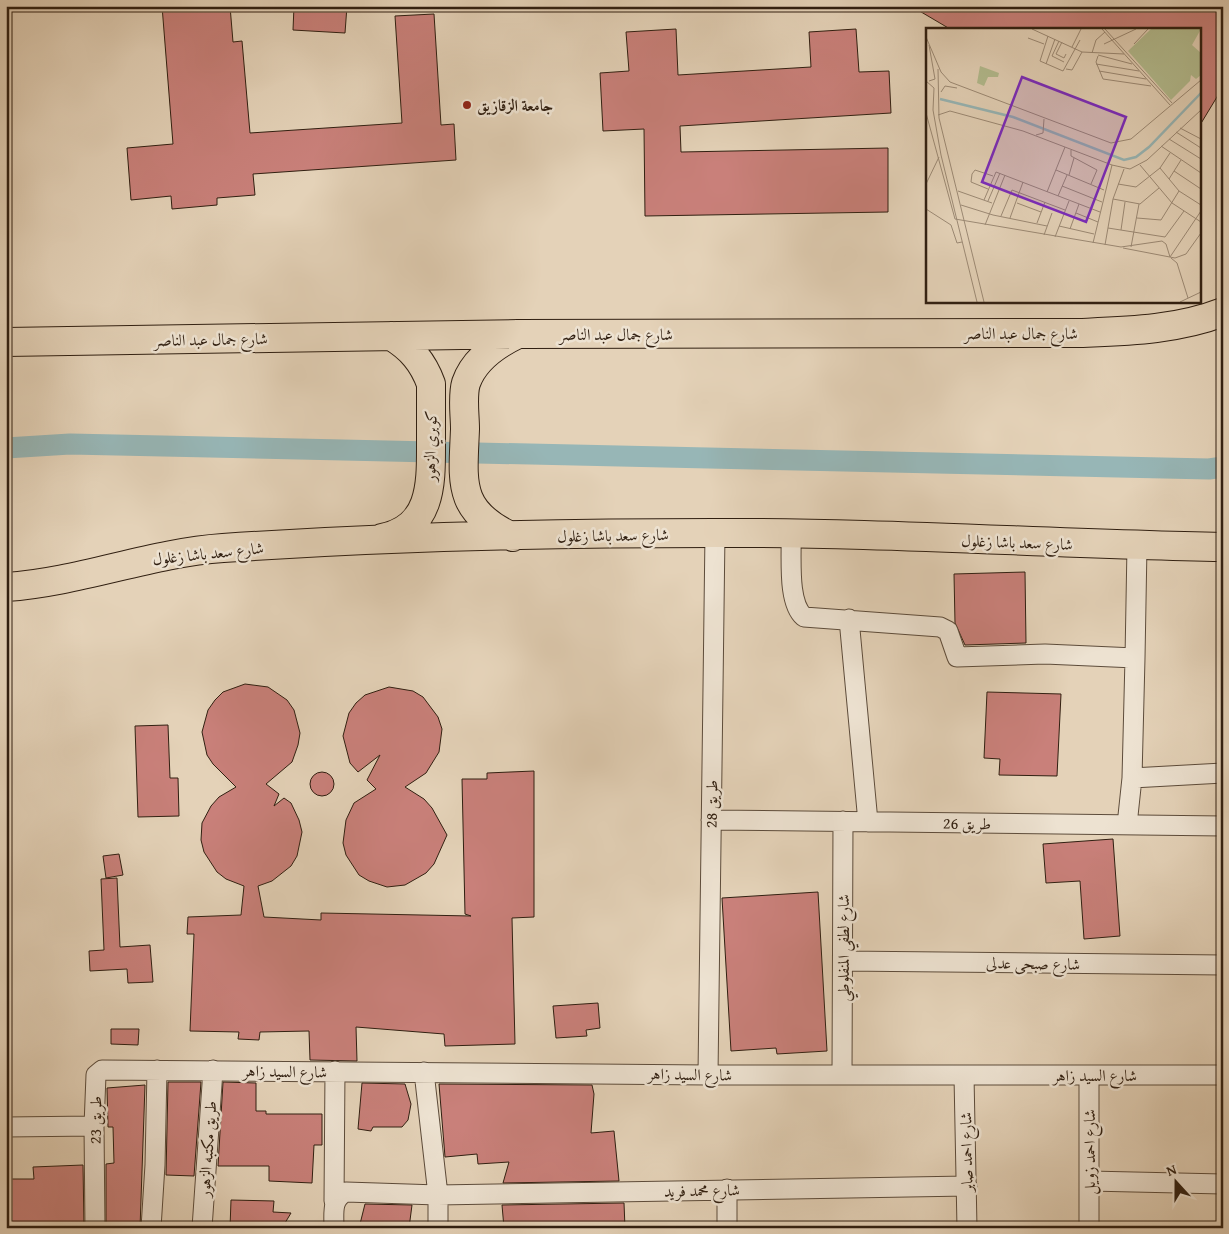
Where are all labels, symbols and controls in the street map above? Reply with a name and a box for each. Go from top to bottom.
inset map [926,28,1202,302]
place label: جامعة الزقازيق [477,93,553,117]
marker: جامعة الزقازيق [461,99,473,111]
street label: شارع جمال عبد الناصر [962,321,1078,347]
street label: شارع جمال عبد الناصر [557,322,673,348]
street label: شارع جمال عبد الناصر [152,326,268,354]
street label: كوبري الزهور [417,410,444,484]
street label: شارع سعد باشا زغلول [557,522,669,550]
street label: شارع سعد باشا زغلول [961,528,1073,558]
street label: شارع سعد باشا زغلول [151,535,265,573]
street label: طريق 28 [699,780,723,828]
street label: طريق 26 [943,811,991,835]
street label: شارع لطفي المنفلوطي [831,894,859,1002]
street label: شارع صبحى عدلى [986,950,1080,978]
street label: شارع السيد زاهر [241,1058,327,1086]
street label: شارع السيد زاهر [646,1061,732,1089]
street label: شارع السيد زاهر [1051,1063,1137,1089]
street label: طريق 23 [83,1096,107,1144]
street label: طريق مكتبه الزهور [192,1100,222,1200]
street label: شارع احمد زويل [1077,1109,1103,1195]
street label: شارع احمد صابر [953,1112,981,1194]
north arrow [1152,1156,1202,1206]
text: N [1163,1159,1180,1181]
street label: شارع محمد فريد [664,1177,740,1205]

